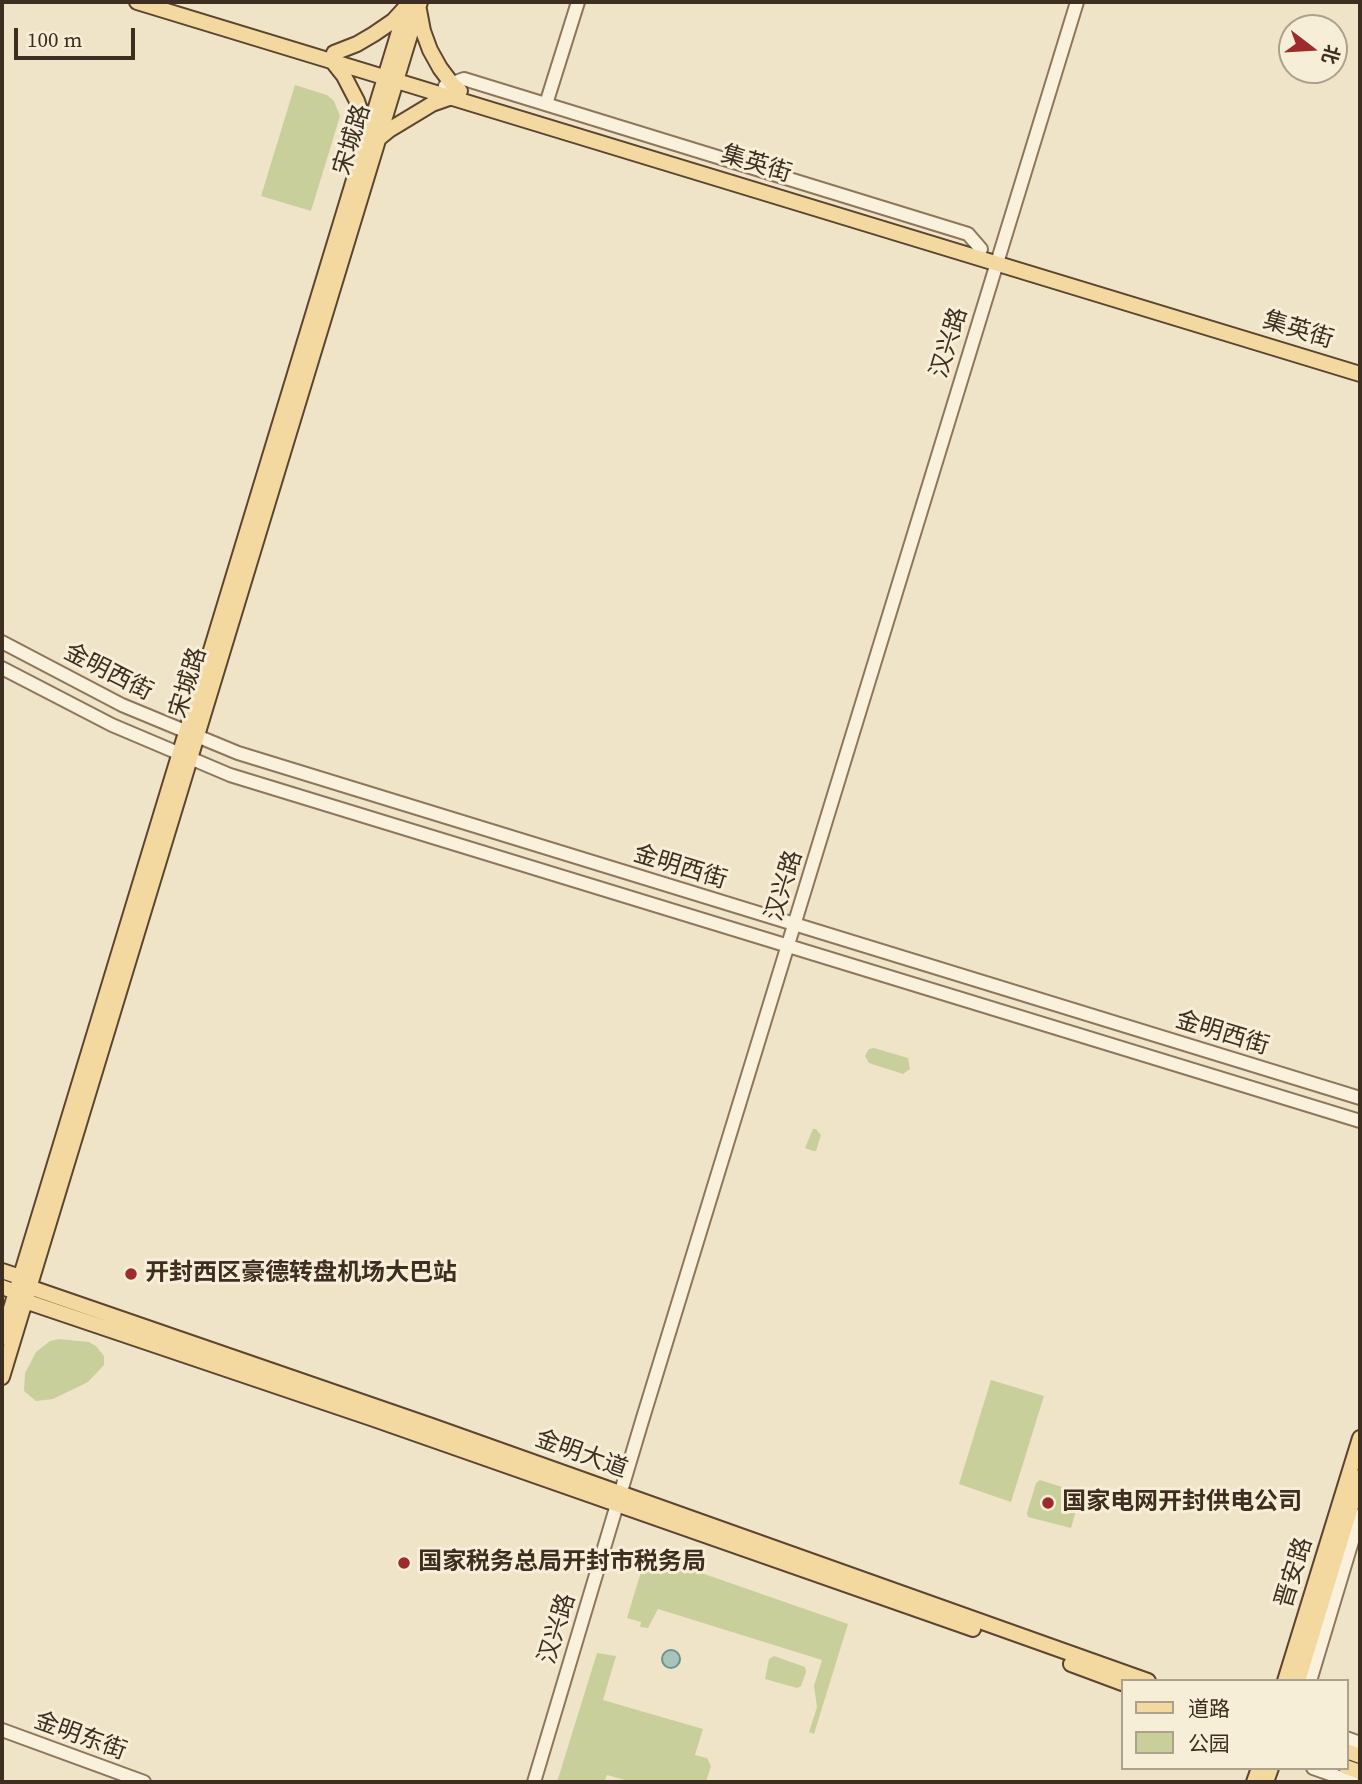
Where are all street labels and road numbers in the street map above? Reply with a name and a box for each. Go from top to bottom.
street label: 宋城路 [329,101,377,179]
street label: 集英街 [717,141,795,189]
street label: 汉兴路 [926,304,974,382]
street label: 集英街 [1259,307,1337,355]
street label: 金明西街 [59,638,157,708]
street label: 宋城路 [165,644,213,722]
street label: 金明西街 [630,840,730,896]
street label: 汉兴路 [761,847,809,925]
street label: 金明西街 [1172,1006,1272,1062]
street label: 金明大道 [531,1425,631,1485]
street label: 晋安路 [1271,1534,1319,1612]
street label: 汉兴路 [534,1590,582,1668]
street label: 金明东街 [30,1707,130,1767]

